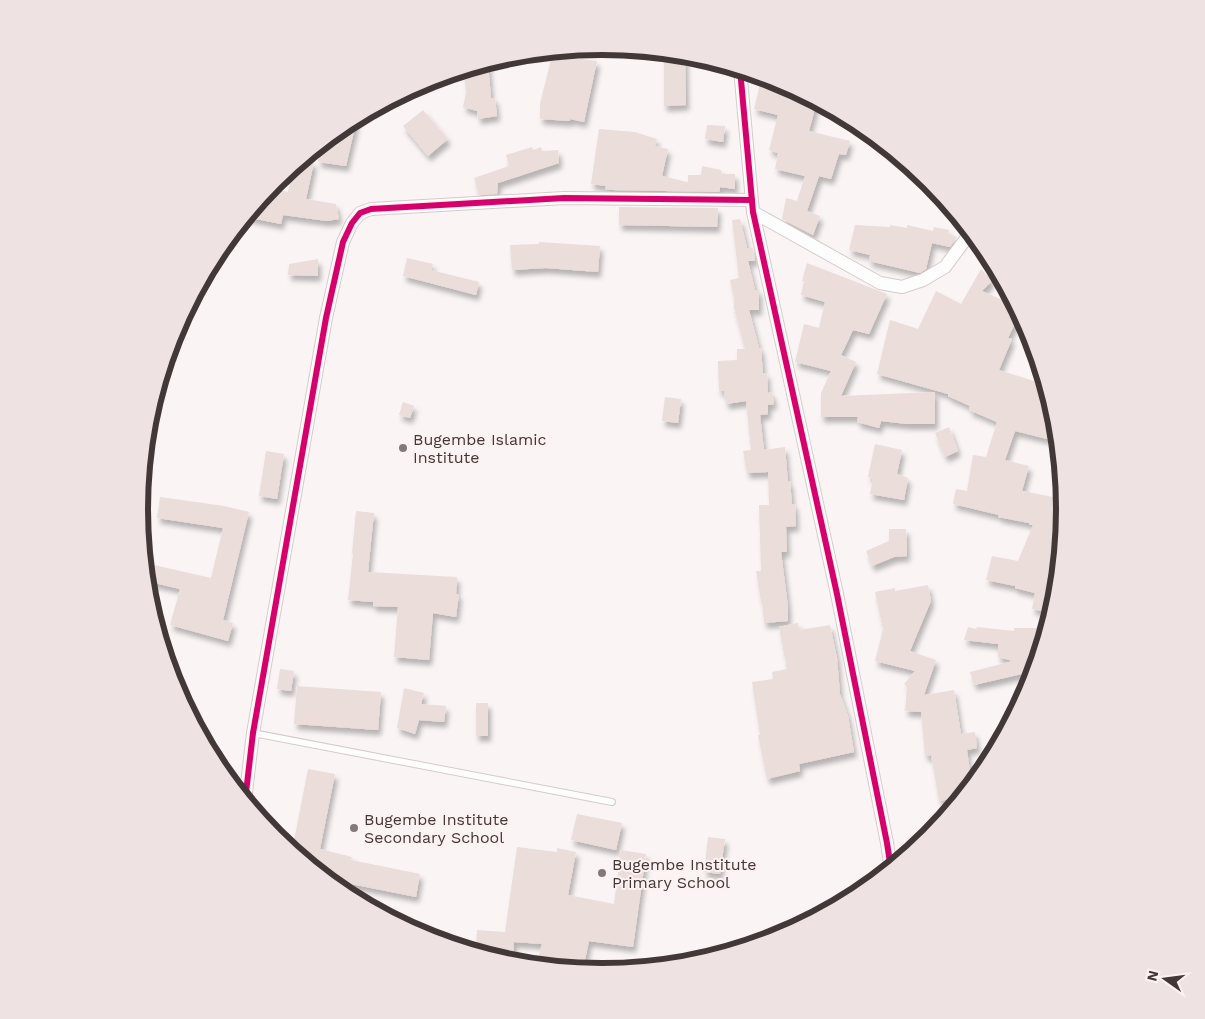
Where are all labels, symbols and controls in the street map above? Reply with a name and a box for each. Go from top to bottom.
place label: Bugembe Islamic Institute [413,430,547,467]
marker: Bugembe Islamic Institute [397,442,409,454]
place label: Bugembe Institute Secondary School [364,810,509,847]
marker: Bugembe Institute Secondary School [348,822,360,834]
place label: Bugembe Institute Primary School [612,855,757,892]
marker: Bugembe Institute Primary School [596,867,608,879]
north arrow [1140,954,1190,1004]
text: N [1143,969,1161,983]

